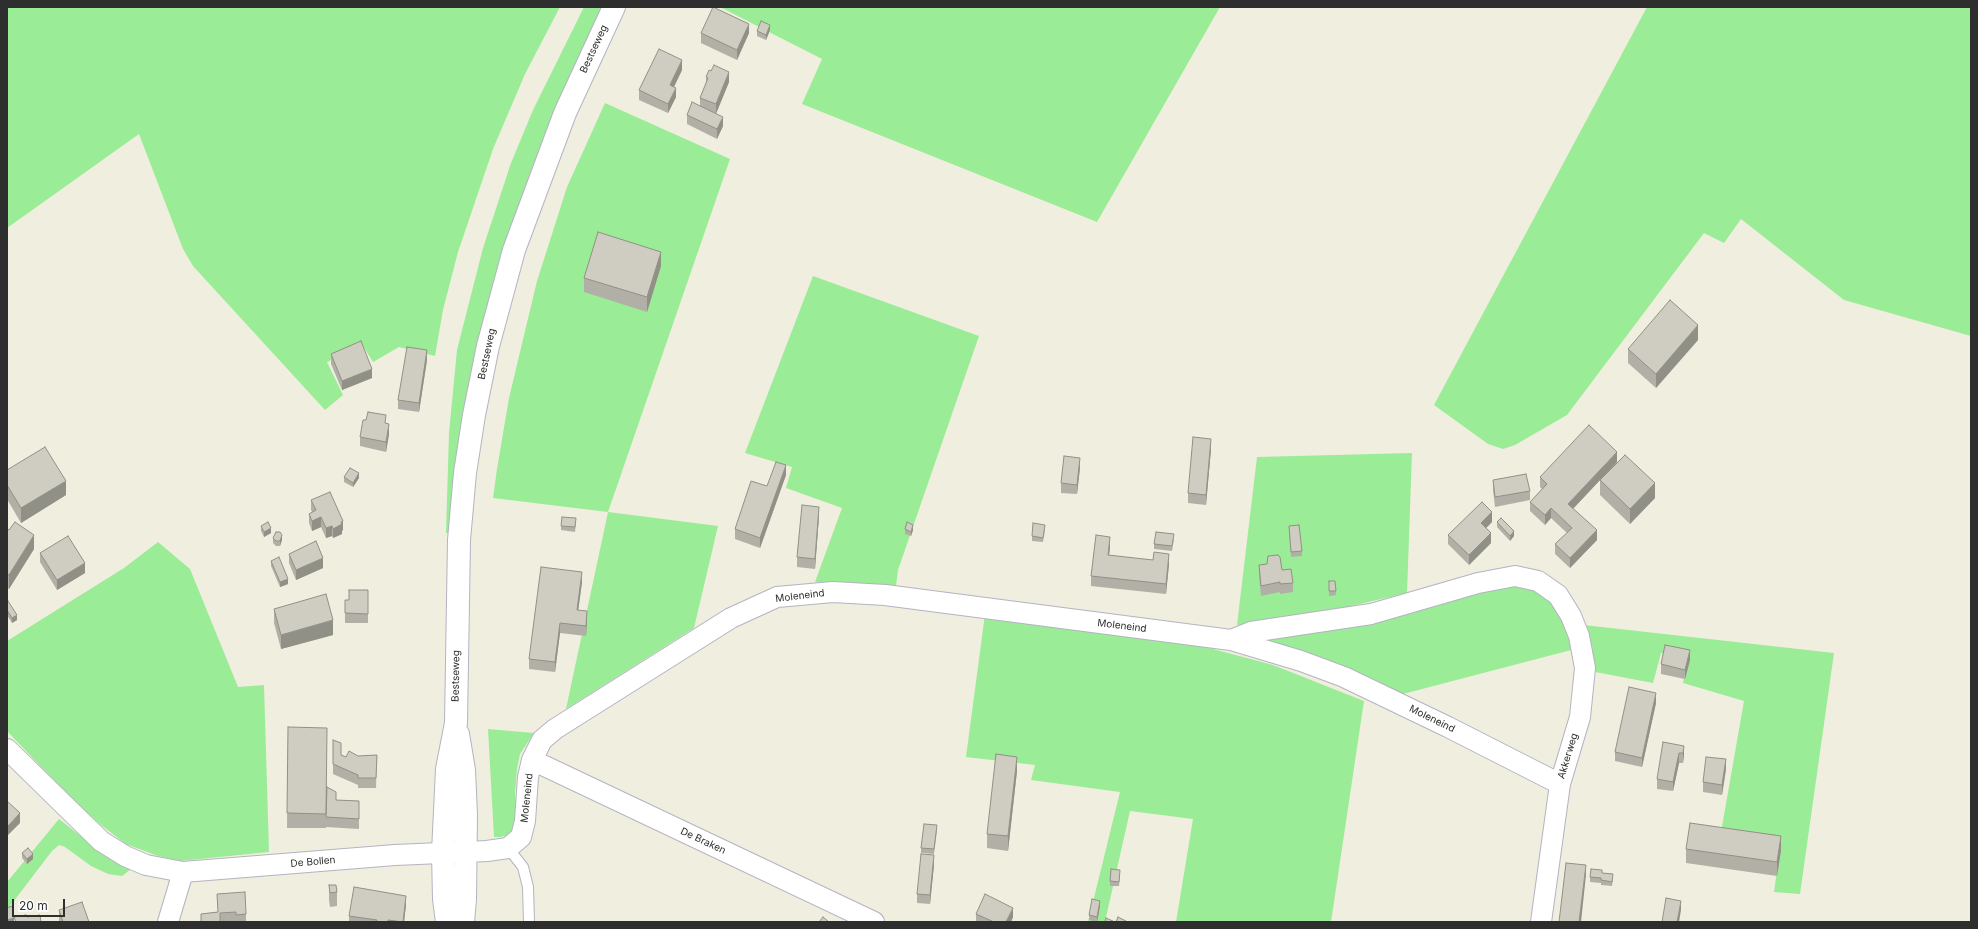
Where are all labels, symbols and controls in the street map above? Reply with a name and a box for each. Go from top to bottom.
street label: Bestseweg [578,23,610,75]
street label: Bestseweg [476,327,498,381]
street label: Moleneind [775,587,825,605]
street label: Moleneind [1097,617,1147,635]
street label: Bestseweg [450,650,462,702]
street label: Moleneind [1407,703,1457,735]
street label: Akkerweg [1555,732,1581,780]
street label: Moleneind [518,773,536,823]
street label: De Braken [678,825,728,857]
street label: De Bollen [290,854,336,870]
scale bar [14,891,67,917]
text: 20 m [19,898,48,913]

